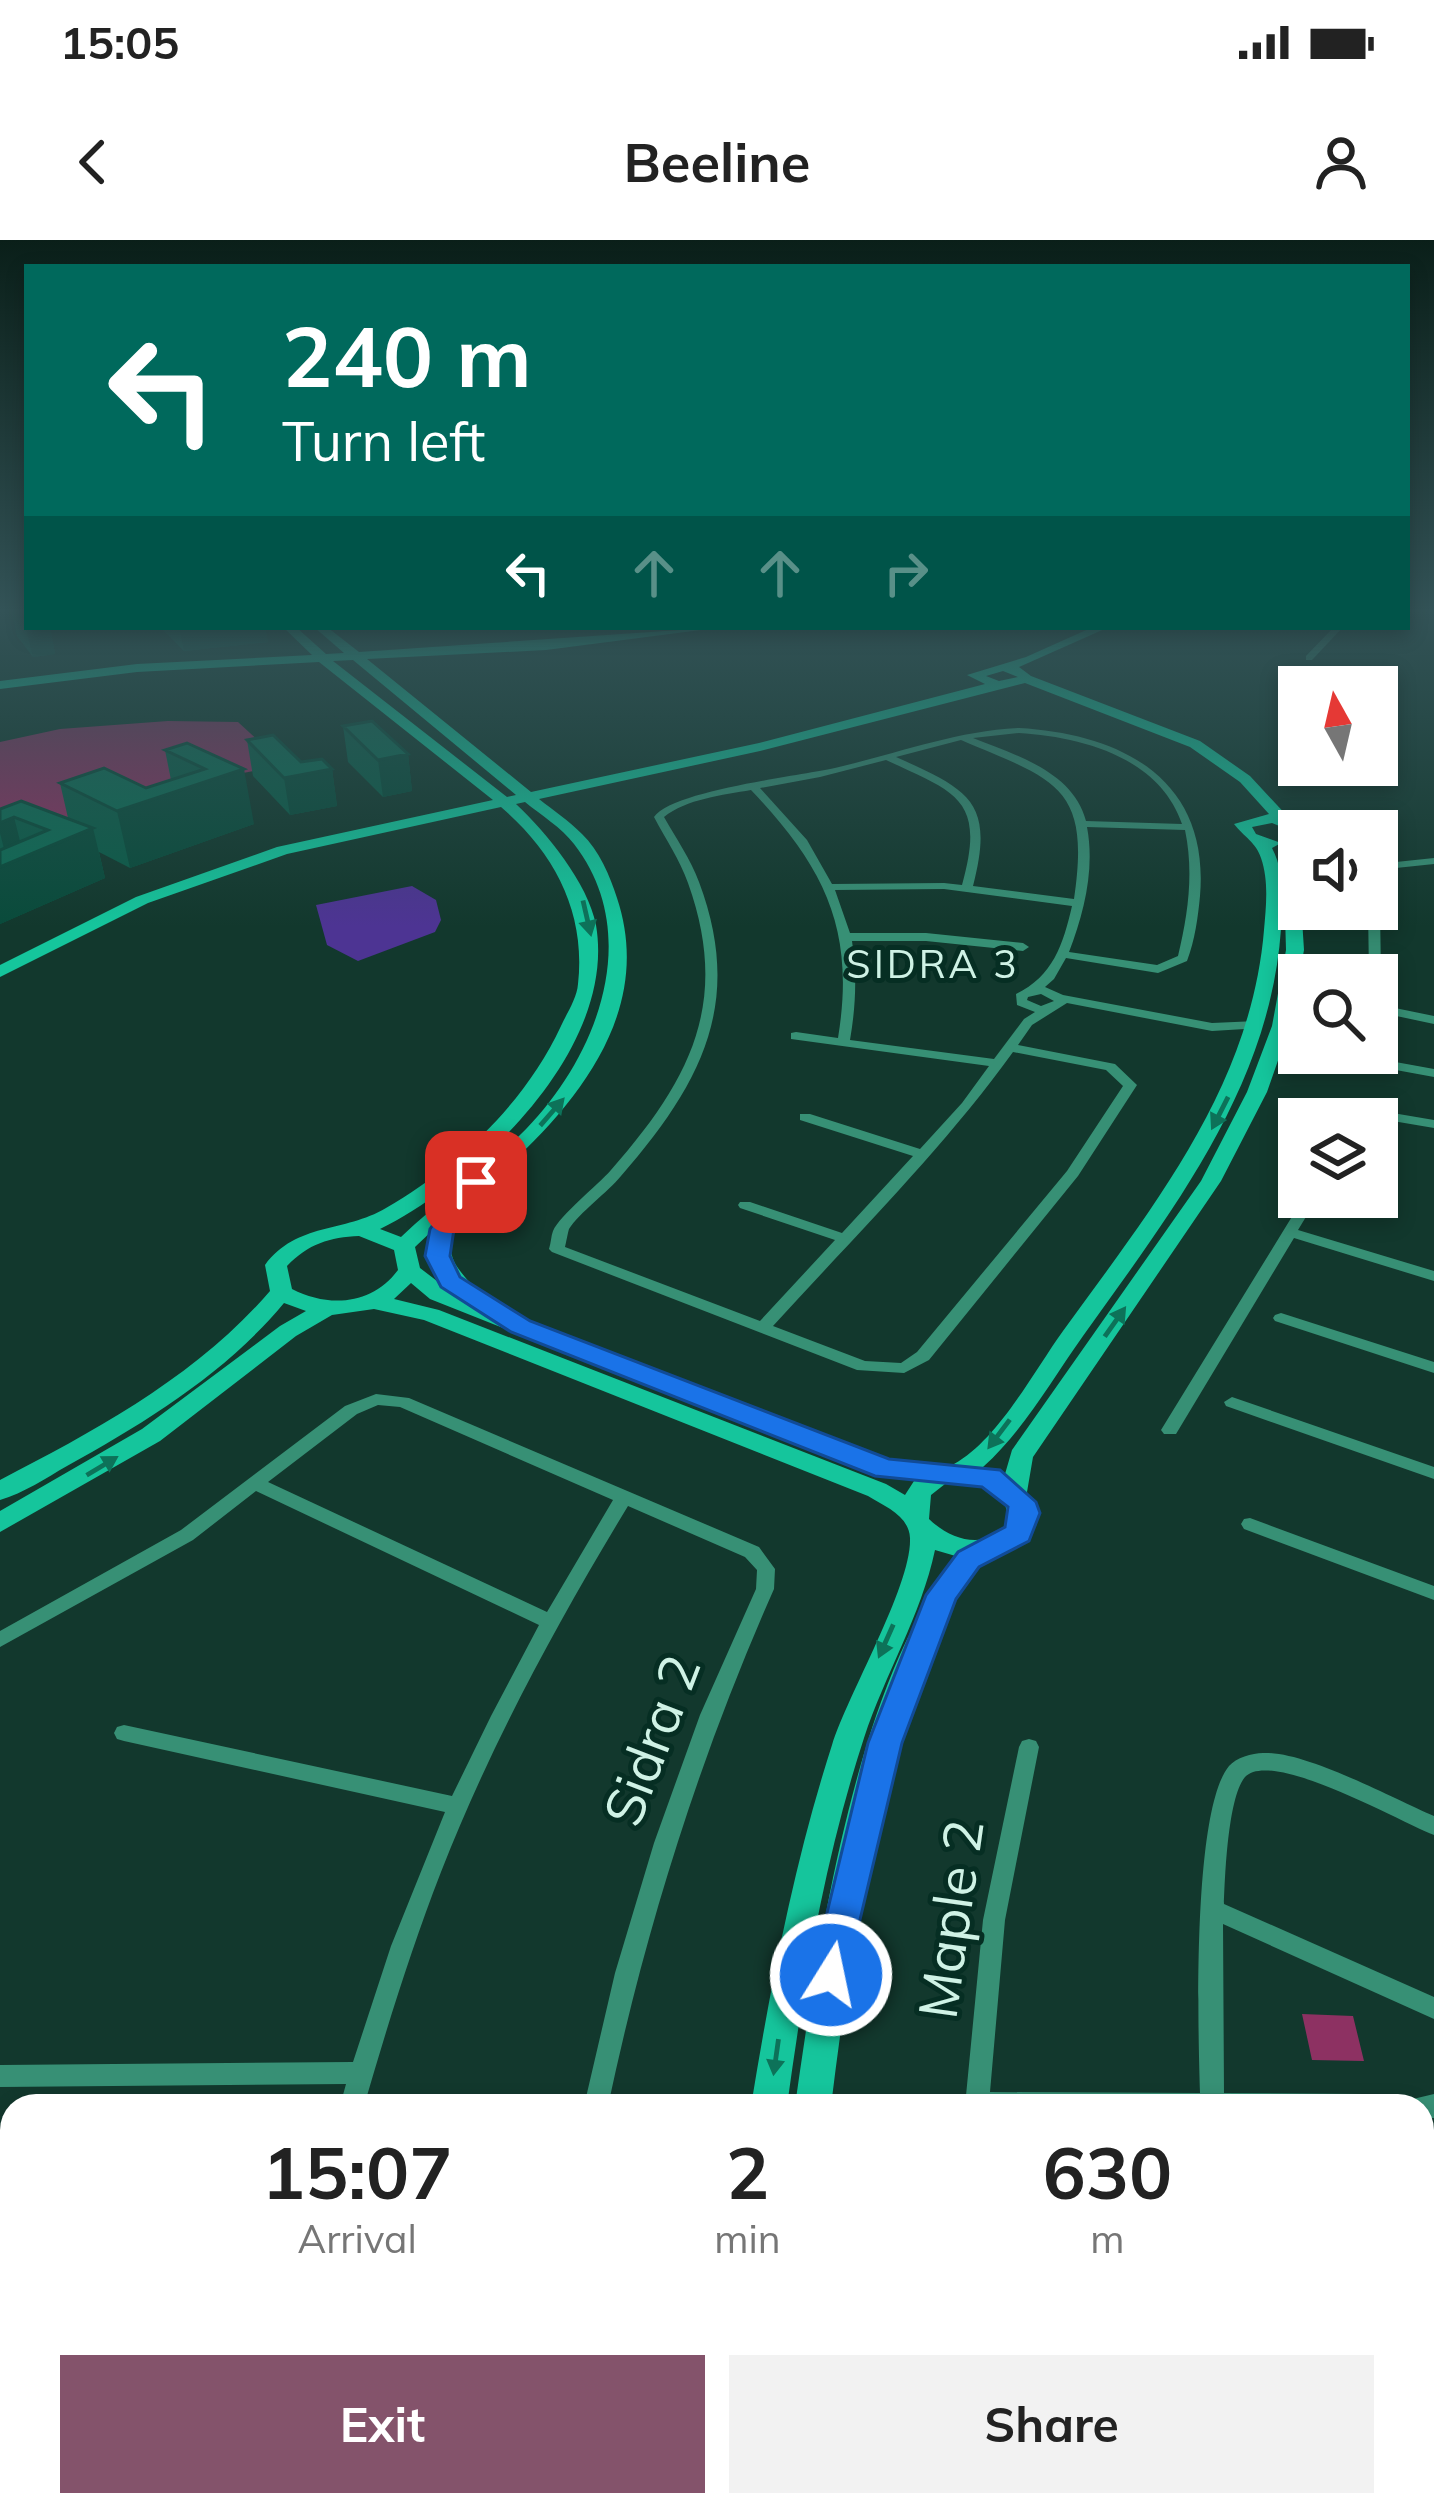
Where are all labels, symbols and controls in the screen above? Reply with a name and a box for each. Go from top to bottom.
text: 15:05 [60,14,179,70]
text: Beeline [624,128,810,196]
icon: back [60,129,126,195]
icon: person [1308,129,1374,195]
text: 240 m [282,303,532,408]
icon: left [84,312,240,468]
text: Turn left [282,407,485,475]
icon: left [495,540,561,606]
icon: ahead [621,540,687,606]
icon: ahead [747,540,813,606]
icon: right [873,540,939,606]
north arrow [1278,666,1398,786]
map controls [1278,666,1398,1218]
button: sound [1278,810,1398,930]
one-way arrow [578,900,597,937]
district label: SIDRA 3 [846,939,1020,988]
button: search [1278,954,1398,1074]
one-way arrow [1210,1096,1230,1130]
one-way arrow [539,1097,565,1127]
button: layers [1278,1098,1398,1218]
pin [425,1131,527,1233]
icon: arrive [443,1149,509,1215]
one-way arrow [1103,1306,1126,1338]
one-way arrow [988,1418,1012,1450]
one-way arrow [85,1456,119,1477]
one-way arrow [875,1623,895,1658]
street label: Sidra 2 [588,1645,714,1835]
street label: Maple 2 [902,1815,998,2023]
position arrow [768,1912,894,2038]
one-way arrow [766,2039,785,2076]
text: 15:07 [262,2127,452,2217]
text: 2 [726,2127,769,2217]
text: 630 [1043,2127,1172,2217]
text: Arrival [298,2214,417,2263]
text: min [714,2214,781,2263]
text: m [1090,2214,1124,2263]
button: Exit [60,2355,705,2493]
button: Share [729,2355,1374,2493]

